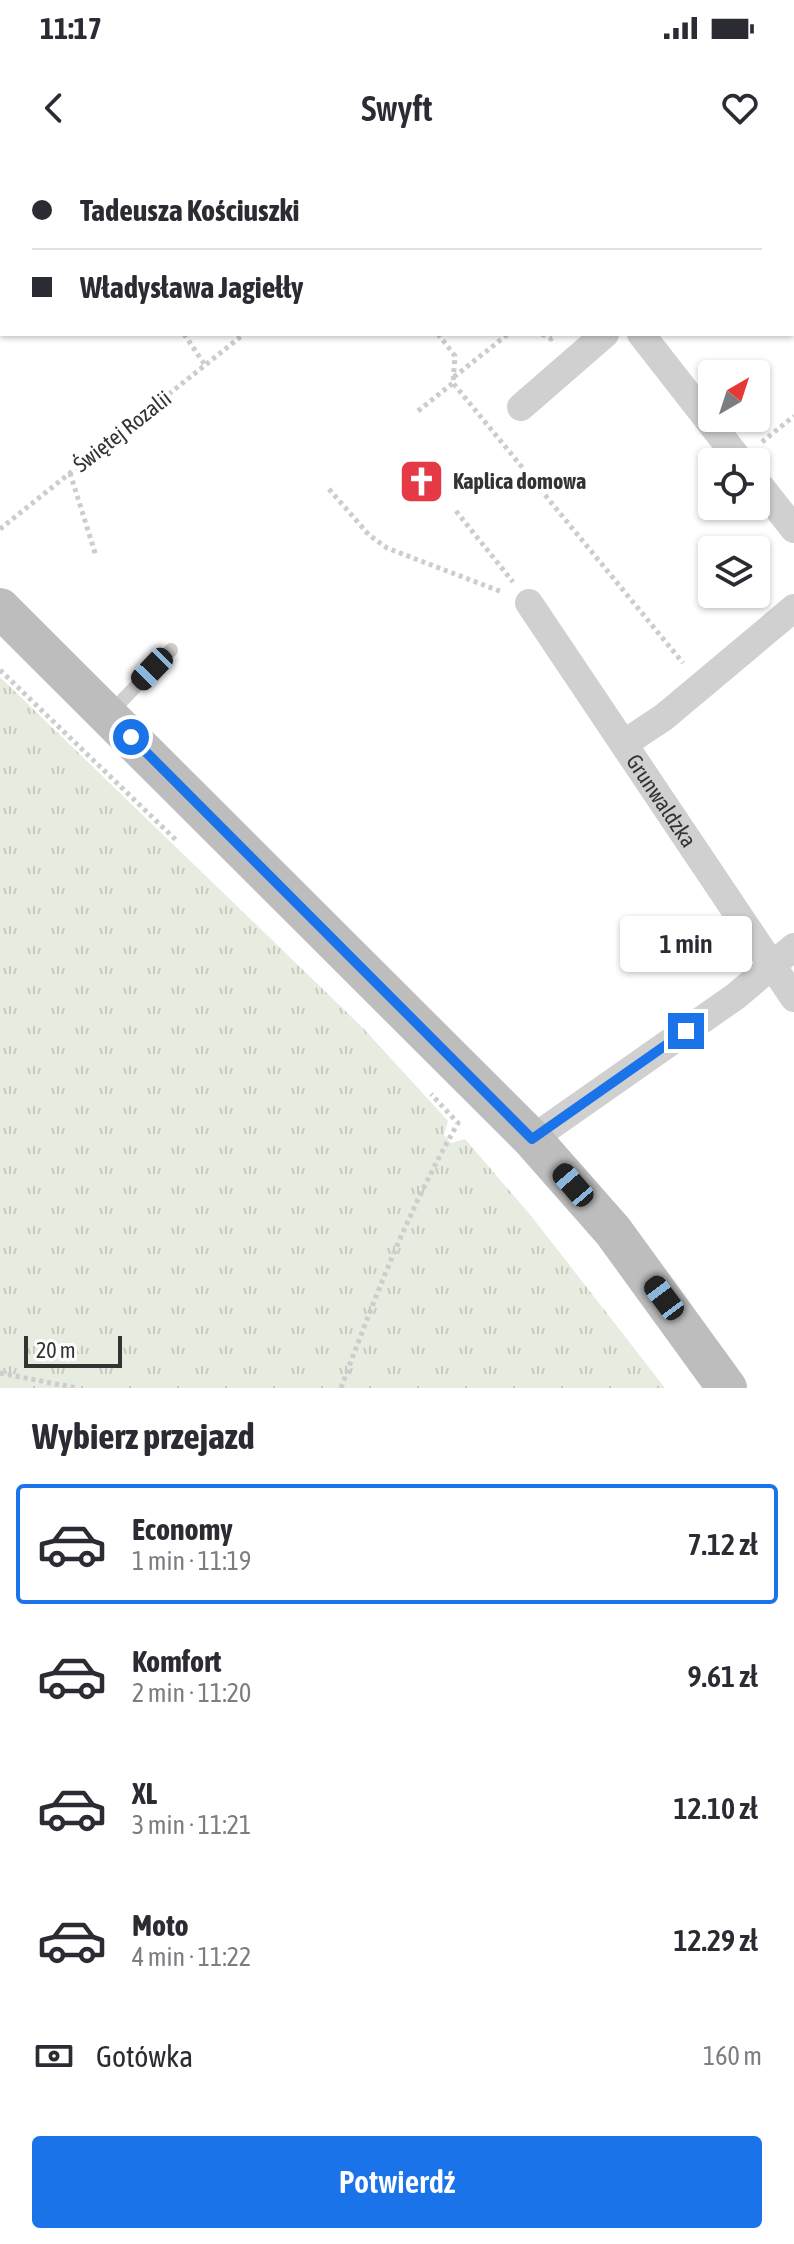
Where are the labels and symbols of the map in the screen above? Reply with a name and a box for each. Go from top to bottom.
north arrow [698,360,770,432]
street label: Świętej Rozalii [68,385,176,477]
church icon: Kaplica domowa [398,457,446,505]
place label: Kaplica domowa [453,468,586,494]
car [127,643,177,695]
route start [113,719,149,755]
street label: Grunwaldzka [621,749,702,852]
callout: 1 min [620,915,752,971]
route end [668,1013,704,1049]
car [548,1159,598,1211]
car [640,1272,688,1324]
scale bar [24,1332,122,1368]

